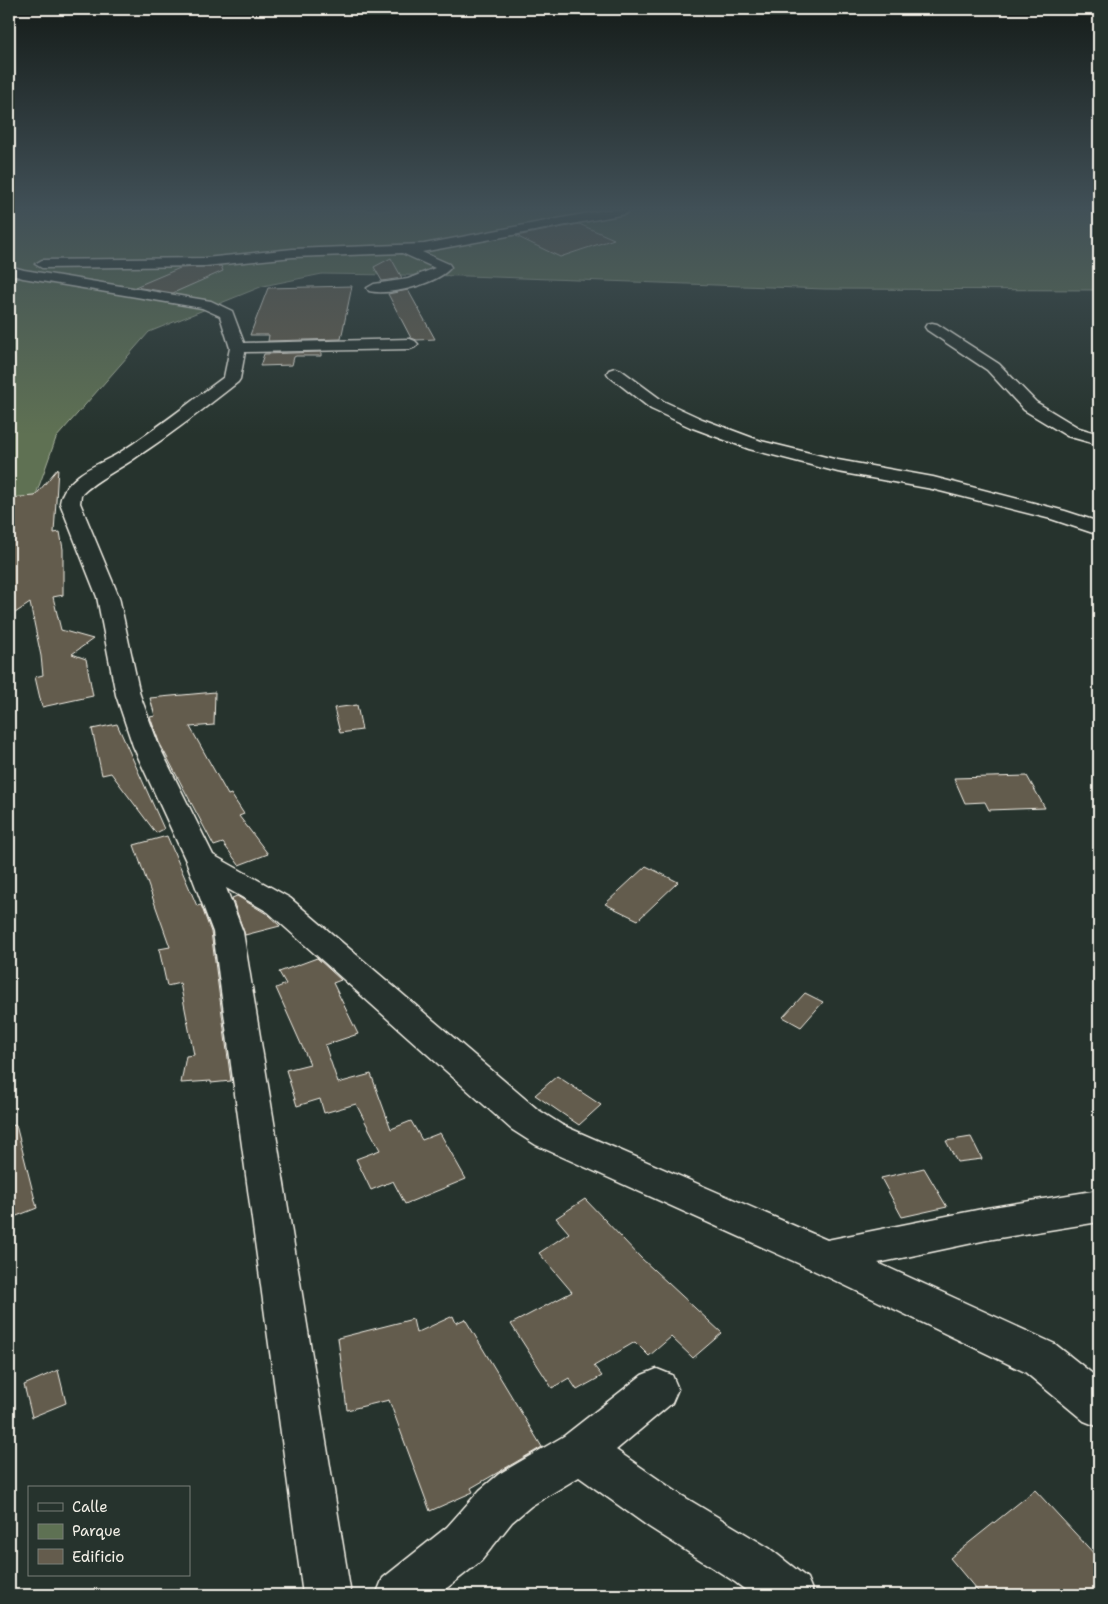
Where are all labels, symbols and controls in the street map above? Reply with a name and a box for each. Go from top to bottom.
legend [28,1486,190,1576]
text: Calle [72,1497,108,1517]
text: Parque [72,1521,121,1541]
text: Edificio [72,1547,124,1567]

